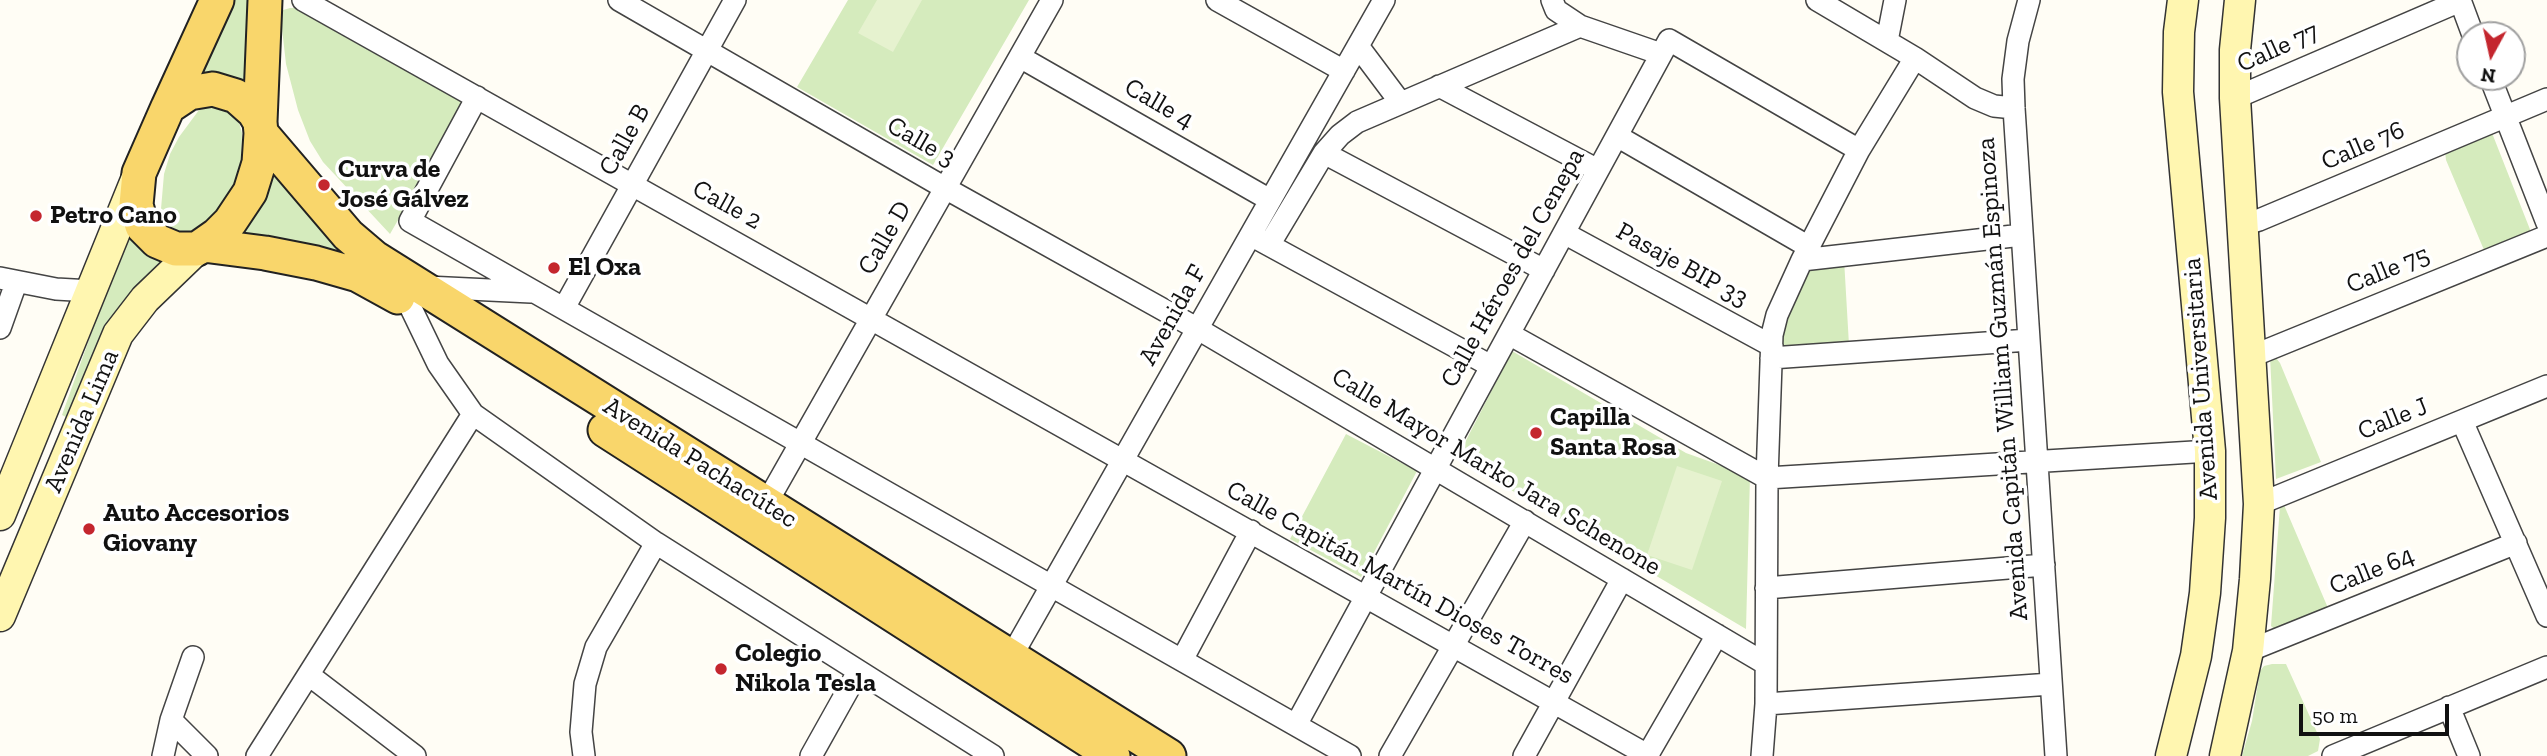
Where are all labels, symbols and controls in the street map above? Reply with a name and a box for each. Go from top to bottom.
street label: Calle 77 [2232,16,2324,80]
north arrow [2456,21,2526,91]
text: N [2480,63,2497,88]
street label: Calle 4 [1119,72,1199,136]
street label: Calle B [593,99,657,181]
street label: Calle 3 [881,110,961,174]
street label: Calle 76 [2317,115,2409,177]
street label: Avenida Capitán William Guzmán Espinoza [1971,136,2035,622]
street label: Calle Héroes del Cenepa [1434,143,1592,393]
place label: Curva de José Gálvez [338,154,469,216]
street label: Calle 2 [687,173,767,237]
marker: Curva de José Gálvez [316,177,332,193]
street label: Calle D [852,196,918,280]
place label: Petro Cano [50,200,177,232]
marker: Petro Cano [28,208,44,224]
street label: Pasaje BIP 33 [1610,216,1754,314]
street label: Calle 75 [2342,239,2434,301]
place label: El Oxa [568,252,641,284]
street label: Avenida Universitaria [2177,257,2225,501]
street label: Avenida F [1133,259,1213,371]
marker: El Oxa [546,260,562,276]
street label: Avenida Lima [38,345,126,497]
street label: Calle Mayor Marko Jara Schenone [1326,361,1666,583]
street label: Avenida Pachacútec [597,391,803,535]
street label: Calle J [2353,391,2433,447]
place label: Capilla Santa Rosa [1550,402,1677,464]
marker: Capilla Santa Rosa [1528,425,1544,441]
street label: Calle Capitán Martín Dioses Torres [1221,474,1579,692]
place label: Auto Accesorios Giovany [103,498,289,560]
marker: Auto Accesorios Giovany [81,521,97,537]
street label: Calle 64 [2325,540,2419,602]
place label: Colegio Nikola Tesla [735,638,876,700]
marker: Colegio Nikola Tesla [713,661,729,677]
scale bar [2302,690,2452,734]
text: 50 m [2312,703,2358,728]

